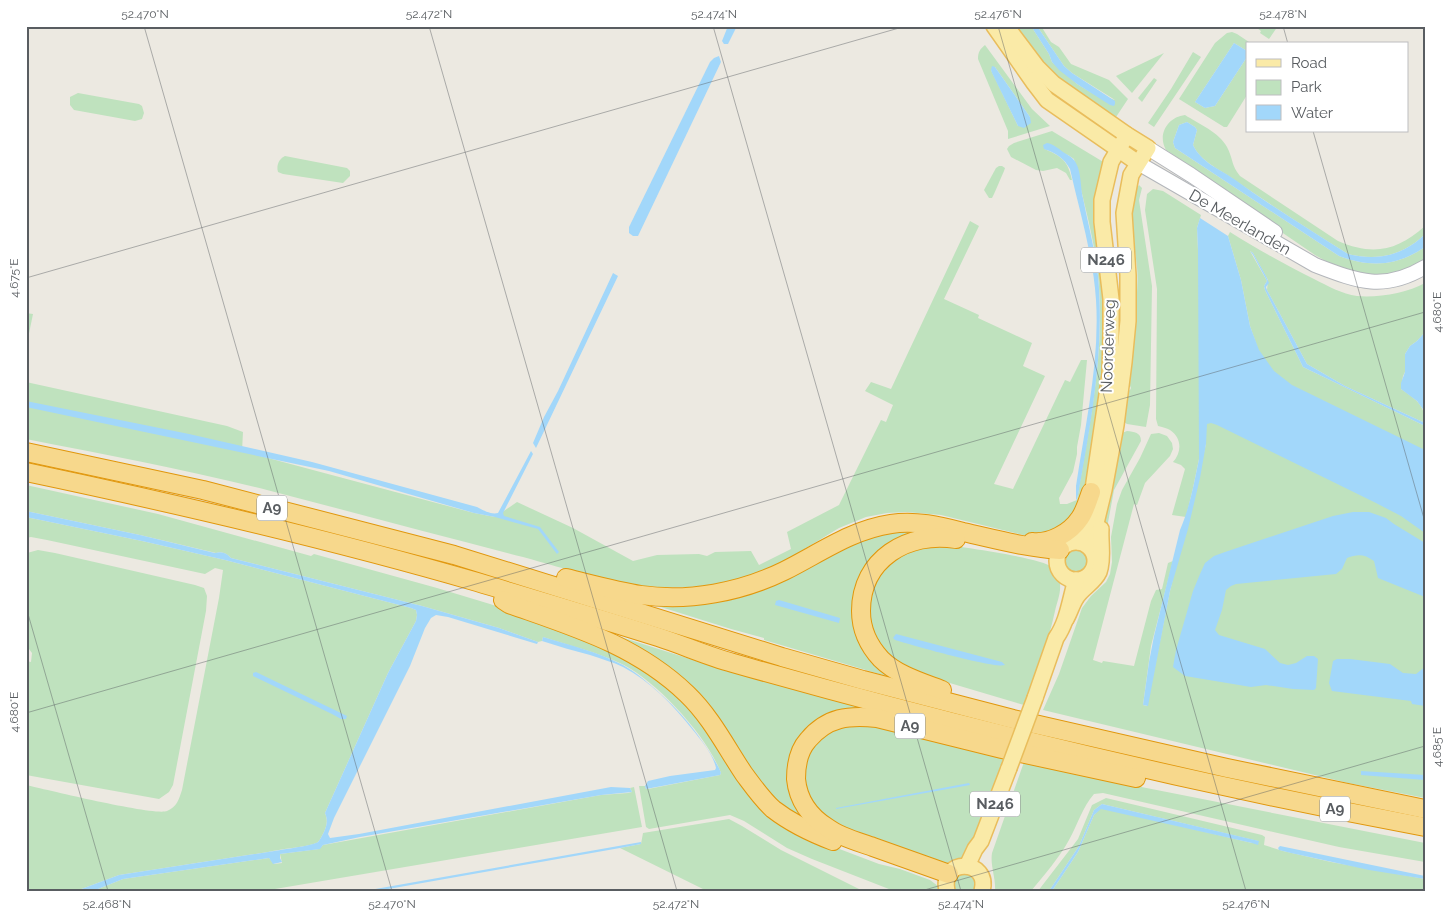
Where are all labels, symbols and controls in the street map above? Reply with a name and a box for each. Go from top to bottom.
text: 52.470°N [121,7,169,21]
text: 52.472°N [406,7,452,21]
text: 52.474°N [691,7,737,21]
text: 52.476°N [974,7,1022,21]
text: 52.478°N [1259,7,1307,21]
legend [1246,42,1408,132]
text: Road [1291,54,1327,72]
text: Park [1291,78,1322,96]
text: Water [1291,104,1334,122]
street label: De Meerlanden [1186,185,1294,259]
road number: N246 [1081,248,1131,272]
text: 4.675°E [7,258,21,298]
text: 4.680°E [1430,292,1444,332]
street label: Noorderweg [1097,299,1119,393]
road number: A9 [257,496,287,520]
text: 4.680°E [7,692,21,732]
road number: A9 [895,714,925,738]
text: 4.685°E [1430,727,1444,767]
road number: N246 [970,792,1020,816]
road number: A9 [1320,796,1350,822]
text: 52.468°N [83,897,131,911]
text: 52.470°N [368,897,416,911]
text: 52.472°N [653,897,699,911]
text: 52.474°N [938,897,984,911]
text: 52.476°N [1222,897,1270,911]

